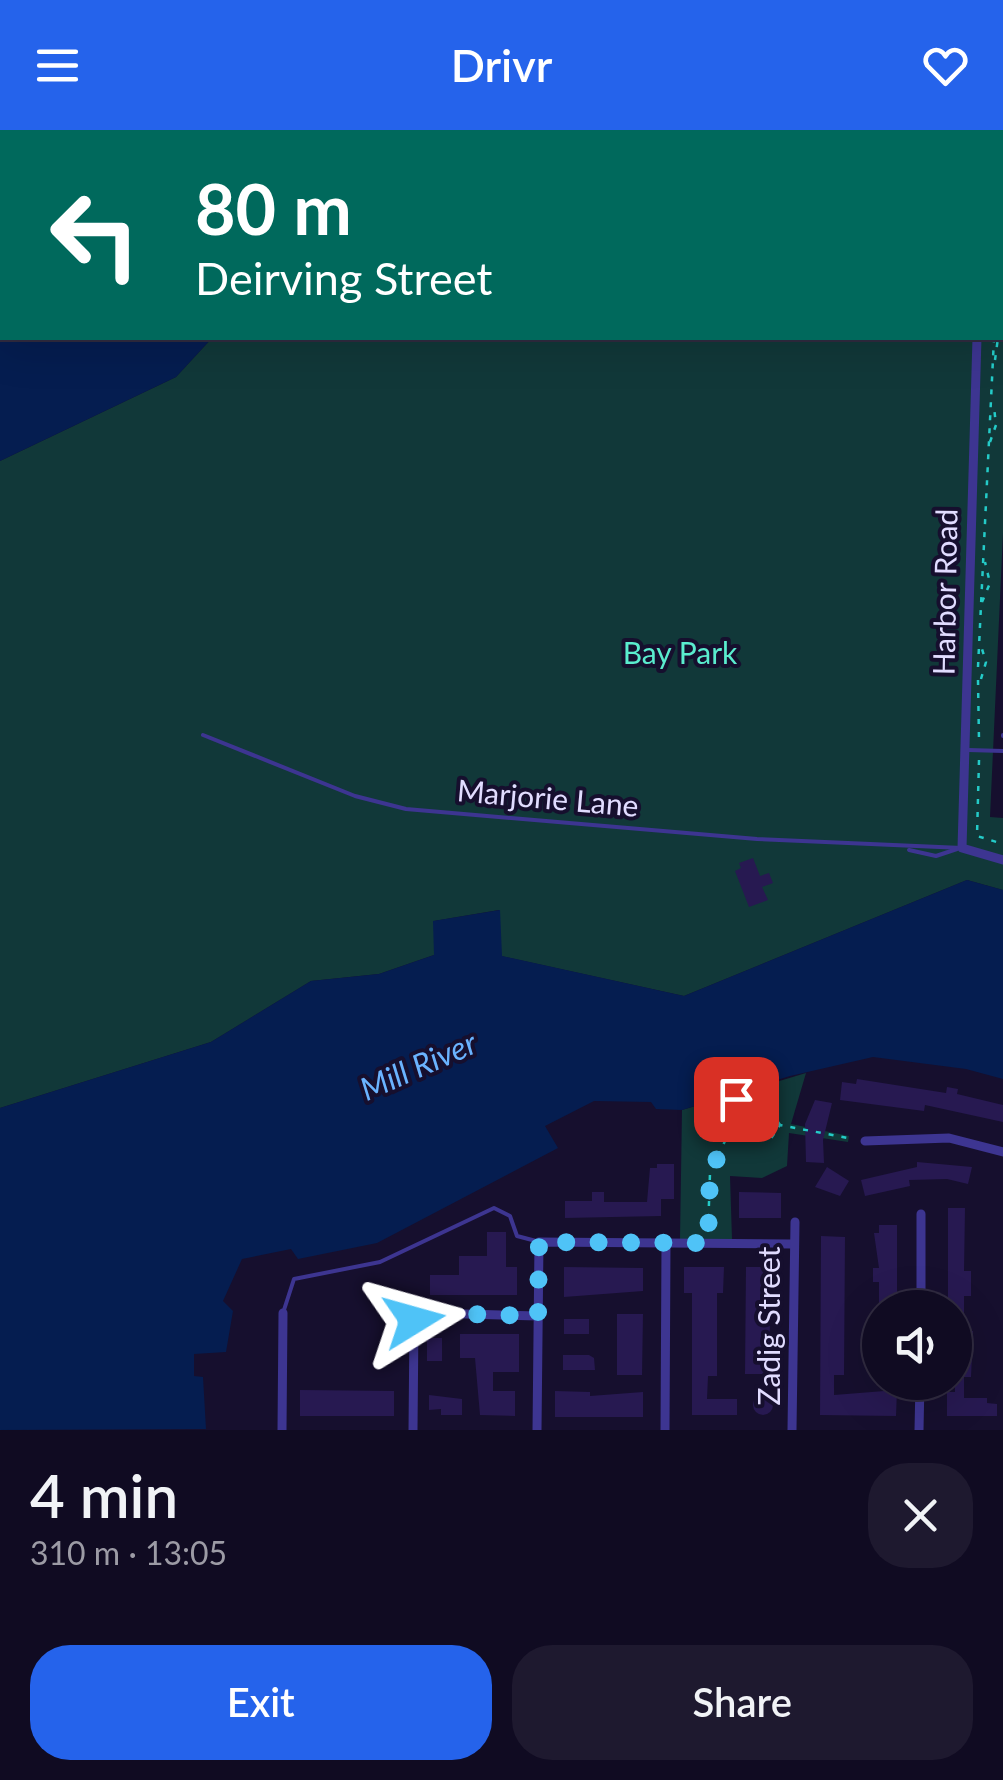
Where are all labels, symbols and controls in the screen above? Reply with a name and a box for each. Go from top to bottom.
icon: menu [30,38,85,93]
text: Drivr [451,38,552,92]
icon: heart [918,38,973,93]
text: 80 m [195,166,352,250]
icon: left [30,170,160,300]
text: Deirving Street [195,251,492,305]
street label: Harbor Road [925,508,963,676]
park label: Bay Park [623,634,738,670]
street label: Marjorie Lane [456,771,640,823]
water label: Mill River [354,1022,483,1108]
pin [694,1057,779,1142]
icon: arrive [709,1072,764,1127]
street label: Zadig Street [750,1246,786,1406]
position arrow [362,1268,466,1372]
map controls [862,1290,972,1400]
button: sound [862,1290,972,1400]
text: 4 min [30,1459,178,1531]
button: close [868,1463,973,1568]
text: 310 m · 13:05 [30,1533,227,1572]
button: Exit [30,1645,492,1760]
button: Share [512,1645,973,1760]

